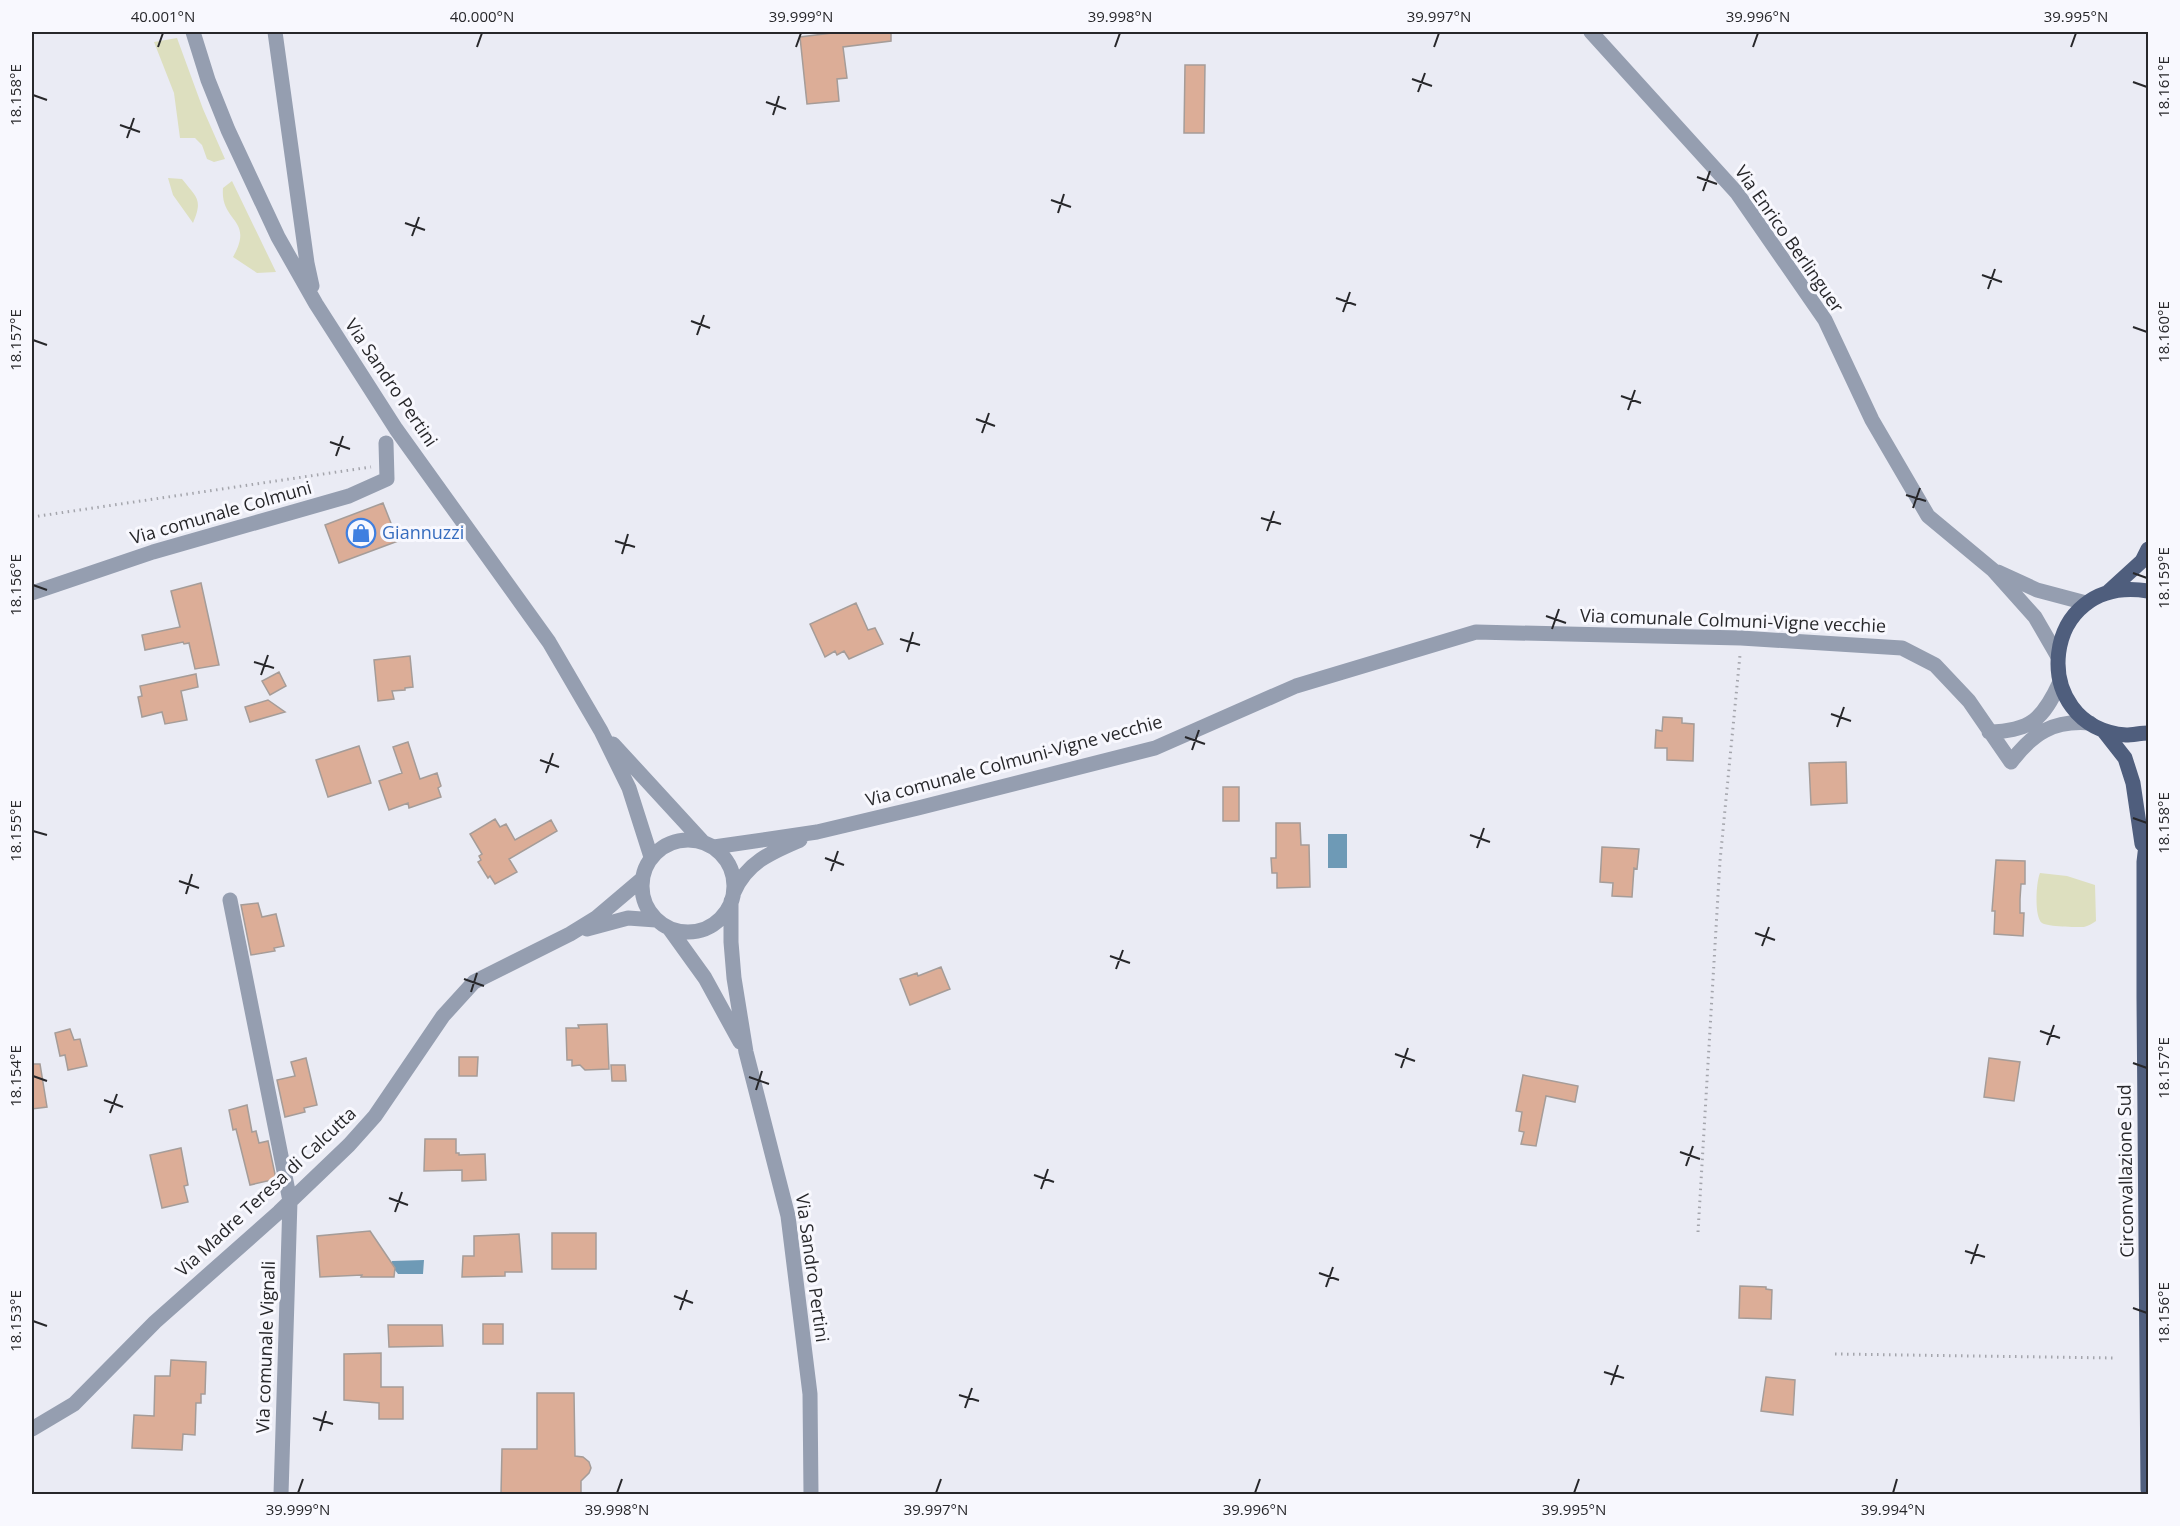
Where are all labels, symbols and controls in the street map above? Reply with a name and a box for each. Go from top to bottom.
text: 40.001°N [131,6,195,26]
text: 40.000°N [450,6,514,26]
text: 39.999°N [769,6,833,26]
text: 39.998°N [1088,6,1152,26]
text: 39.997°N [1407,6,1471,26]
text: 39.996°N [1726,6,1790,26]
text: 39.995°N [2044,6,2108,26]
text: 18.161°E [2153,56,2173,118]
text: 18.158°E [5,64,25,126]
street label: Via Enrico Berlinguer [1730,160,1850,317]
text: 18.160°E [2153,301,2173,363]
text: 18.157°E [5,309,25,371]
street label: Via Sandro Pertini [340,314,444,451]
street label: Via comunale Colmuni [127,475,314,549]
shop icon: Giannuzzi [345,517,377,549]
place label: Giannuzzi [382,520,464,544]
text: 18.159°E [2153,547,2173,609]
text: 18.156°E [5,554,25,616]
street label: Via comunale Colmuni-Vigne vecchie [1580,603,1886,637]
street label: Via comunale Colmuni-Vigne vecchie [863,709,1165,811]
text: 18.158°E [2153,792,2173,854]
text: 18.155°E [5,800,25,862]
text: 18.157°E [2153,1037,2173,1099]
text: 18.154°E [5,1045,25,1107]
street label: Circonvallazione Sud [2111,1084,2139,1258]
street label: Via Madre Teresa di Calcutta [170,1101,361,1281]
street label: Via Sandro Pertini [791,1192,835,1344]
street label: Via comunale Vignali [250,1260,280,1434]
text: 18.156°E [2153,1282,2173,1344]
text: 18.153°E [5,1290,25,1352]
text: 39.999°N [266,1499,330,1519]
text: 39.998°N [585,1499,649,1519]
text: 39.997°N [904,1499,968,1519]
text: 39.996°N [1223,1499,1287,1519]
text: 39.995°N [1542,1499,1606,1519]
text: 39.994°N [1861,1499,1925,1519]

